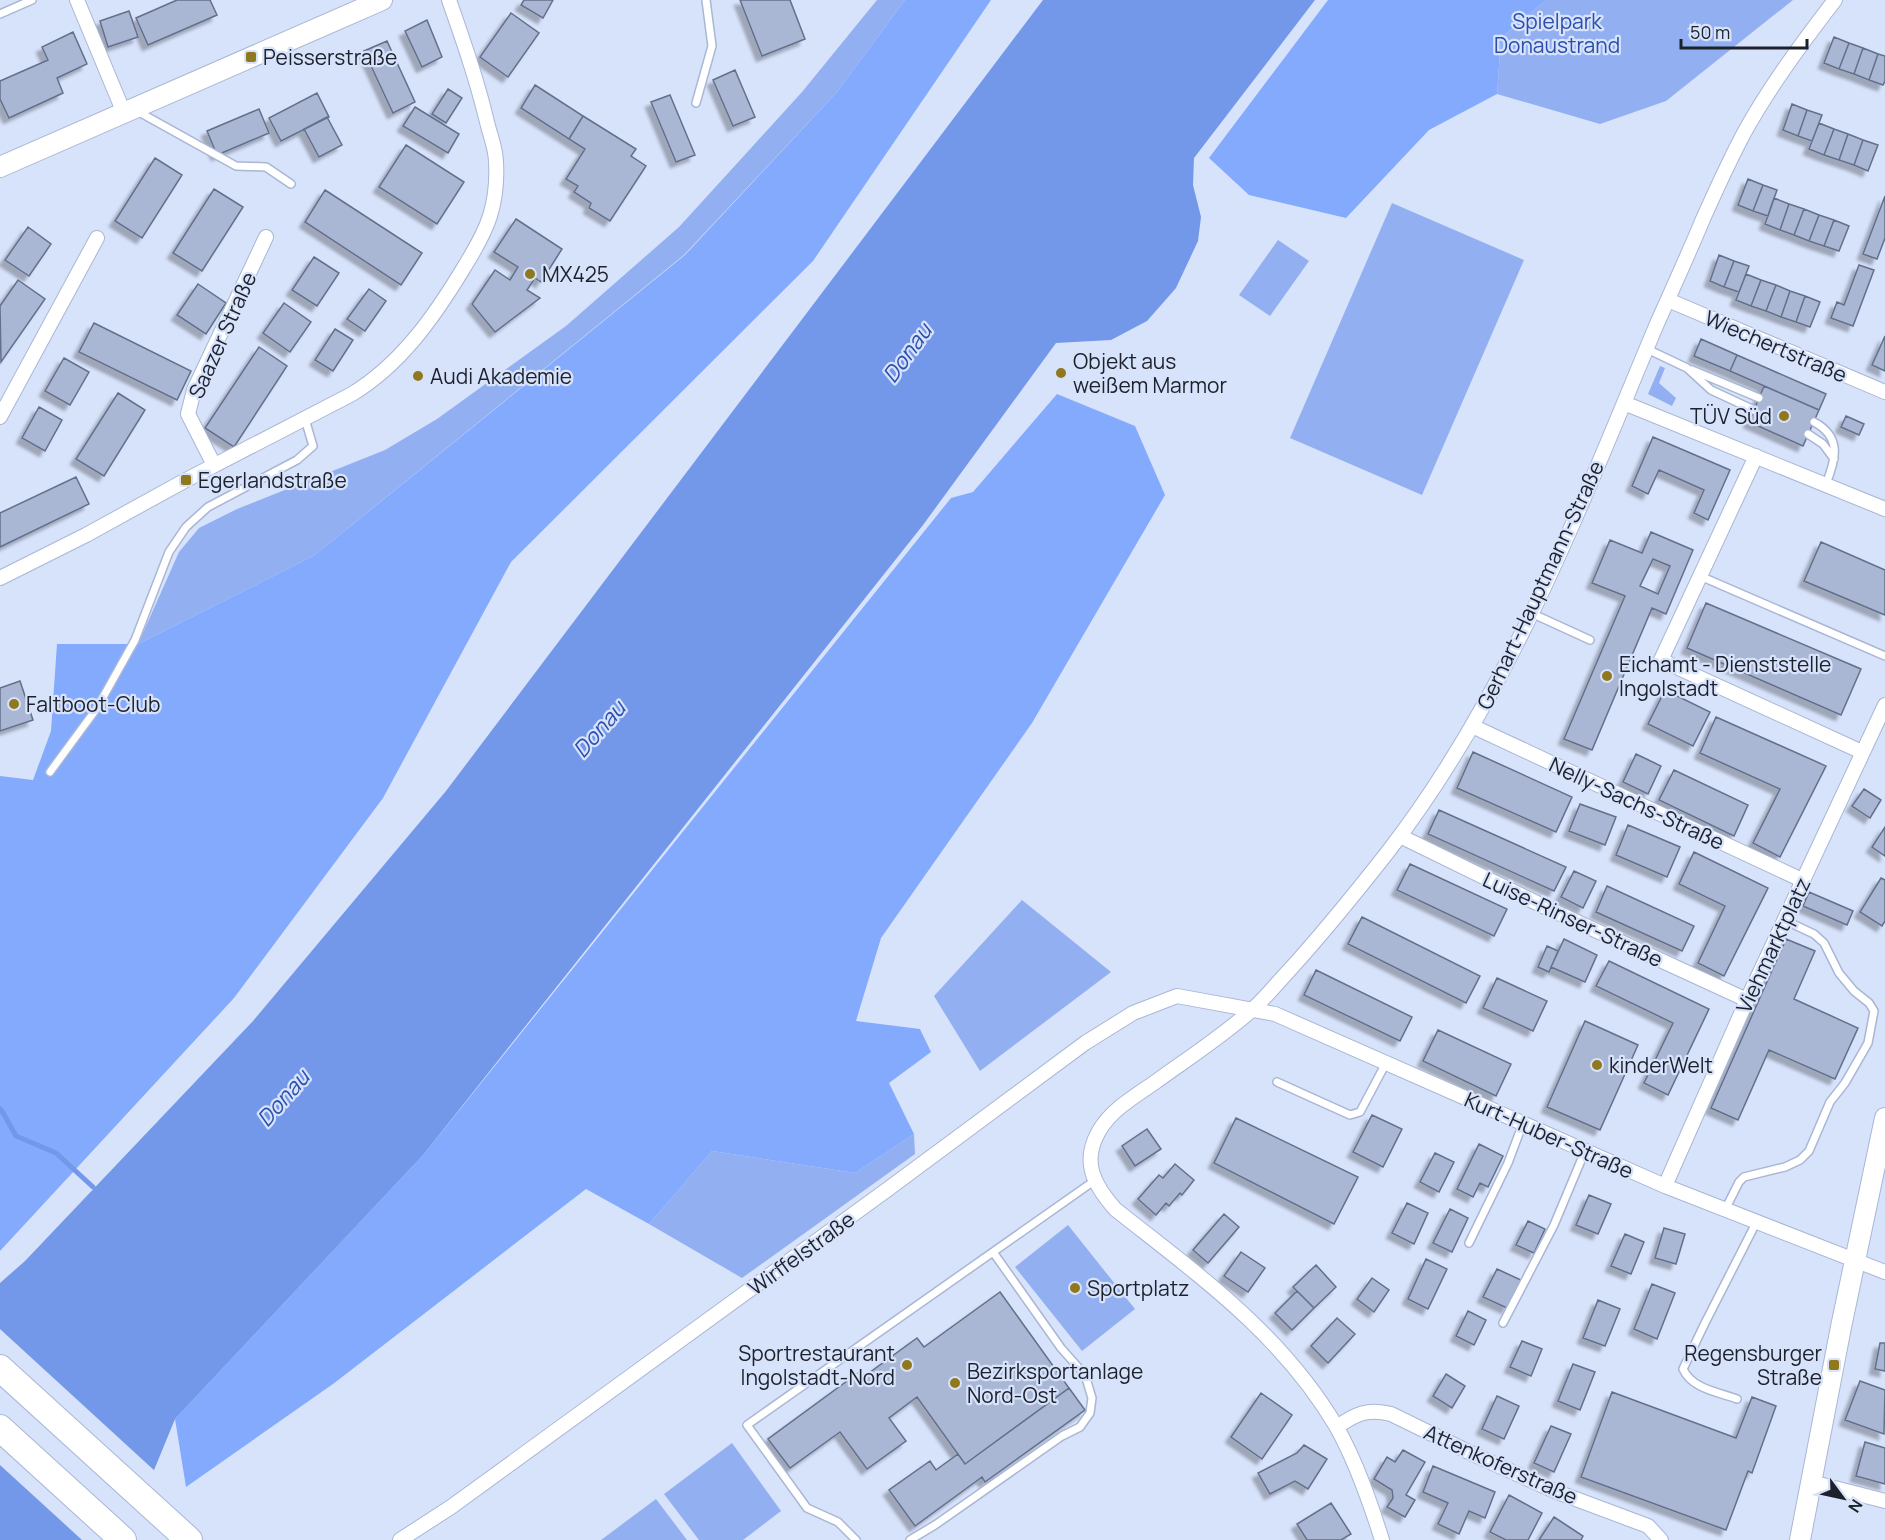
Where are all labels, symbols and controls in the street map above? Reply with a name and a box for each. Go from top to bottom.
park label: Spielpark Donaustrand [1494,7,1620,59]
scale bar [1681,12,1807,50]
text: 50 m [1690,20,1730,44]
place label: Peisserstraße [263,43,397,71]
marker: Peisserstraße [244,50,258,64]
place label: MX425 [542,260,609,288]
street label: Saazer Straße [182,267,262,403]
marker: MX425 [523,267,537,281]
street label: Wiechertstraße [1701,303,1851,389]
water label: Donau [875,316,940,389]
place label: Objekt aus weißem Marmor [1073,347,1227,399]
place label: Audi Akademie [430,362,572,390]
marker: Objekt aus weißem Marmor [1054,366,1068,380]
marker: Audi Akademie [411,369,425,383]
place label: TÜV Süd [1690,402,1772,430]
marker: TÜV Süd [1777,409,1791,423]
street label: Gerhart-Hauptmann-Straße [1470,456,1610,714]
place label: Egerlandstraße [198,466,347,494]
marker: Egerlandstraße [179,473,193,487]
place label: Eichamt - Dienststelle Ingolstadt [1619,650,1831,702]
marker: Eichamt - Dienststelle Ingolstadt [1600,669,1614,683]
place label: Faltboot-Club [26,690,160,718]
water label: Donau [566,693,633,764]
marker: Faltboot-Club [7,697,21,711]
street label: Nelly-Sachs-Straße [1545,750,1729,856]
street label: Luise-Rinser-Straße [1478,865,1668,973]
street label: Viehmarktplatz [1729,873,1817,1017]
place label: kinderWelt [1609,1051,1713,1079]
marker: kinderWelt [1590,1058,1604,1072]
water label: Donau [250,1062,317,1133]
street label: Kurt-Huber-Straße [1460,1085,1638,1185]
street label: Wirffelstraße [742,1205,860,1301]
place label: Sportplatz [1087,1274,1189,1302]
marker: Sportplatz [1068,1281,1082,1295]
place label: Sportrestaurant Ingolstadt-Nord [738,1339,895,1391]
place label: Regensburger Straße [1684,1339,1822,1391]
place label: Bezirksportanlage Nord-Ost [967,1357,1143,1409]
marker: Sportrestaurant Ingolstadt-Nord [900,1358,914,1372]
marker: Regensburger Straße [1827,1358,1841,1372]
marker: Bezirksportanlage Nord-Ost [948,1376,962,1390]
street label: Attenkoferstraße [1420,1418,1582,1510]
north arrow [1813,1468,1873,1528]
text: N [1843,1495,1868,1517]

